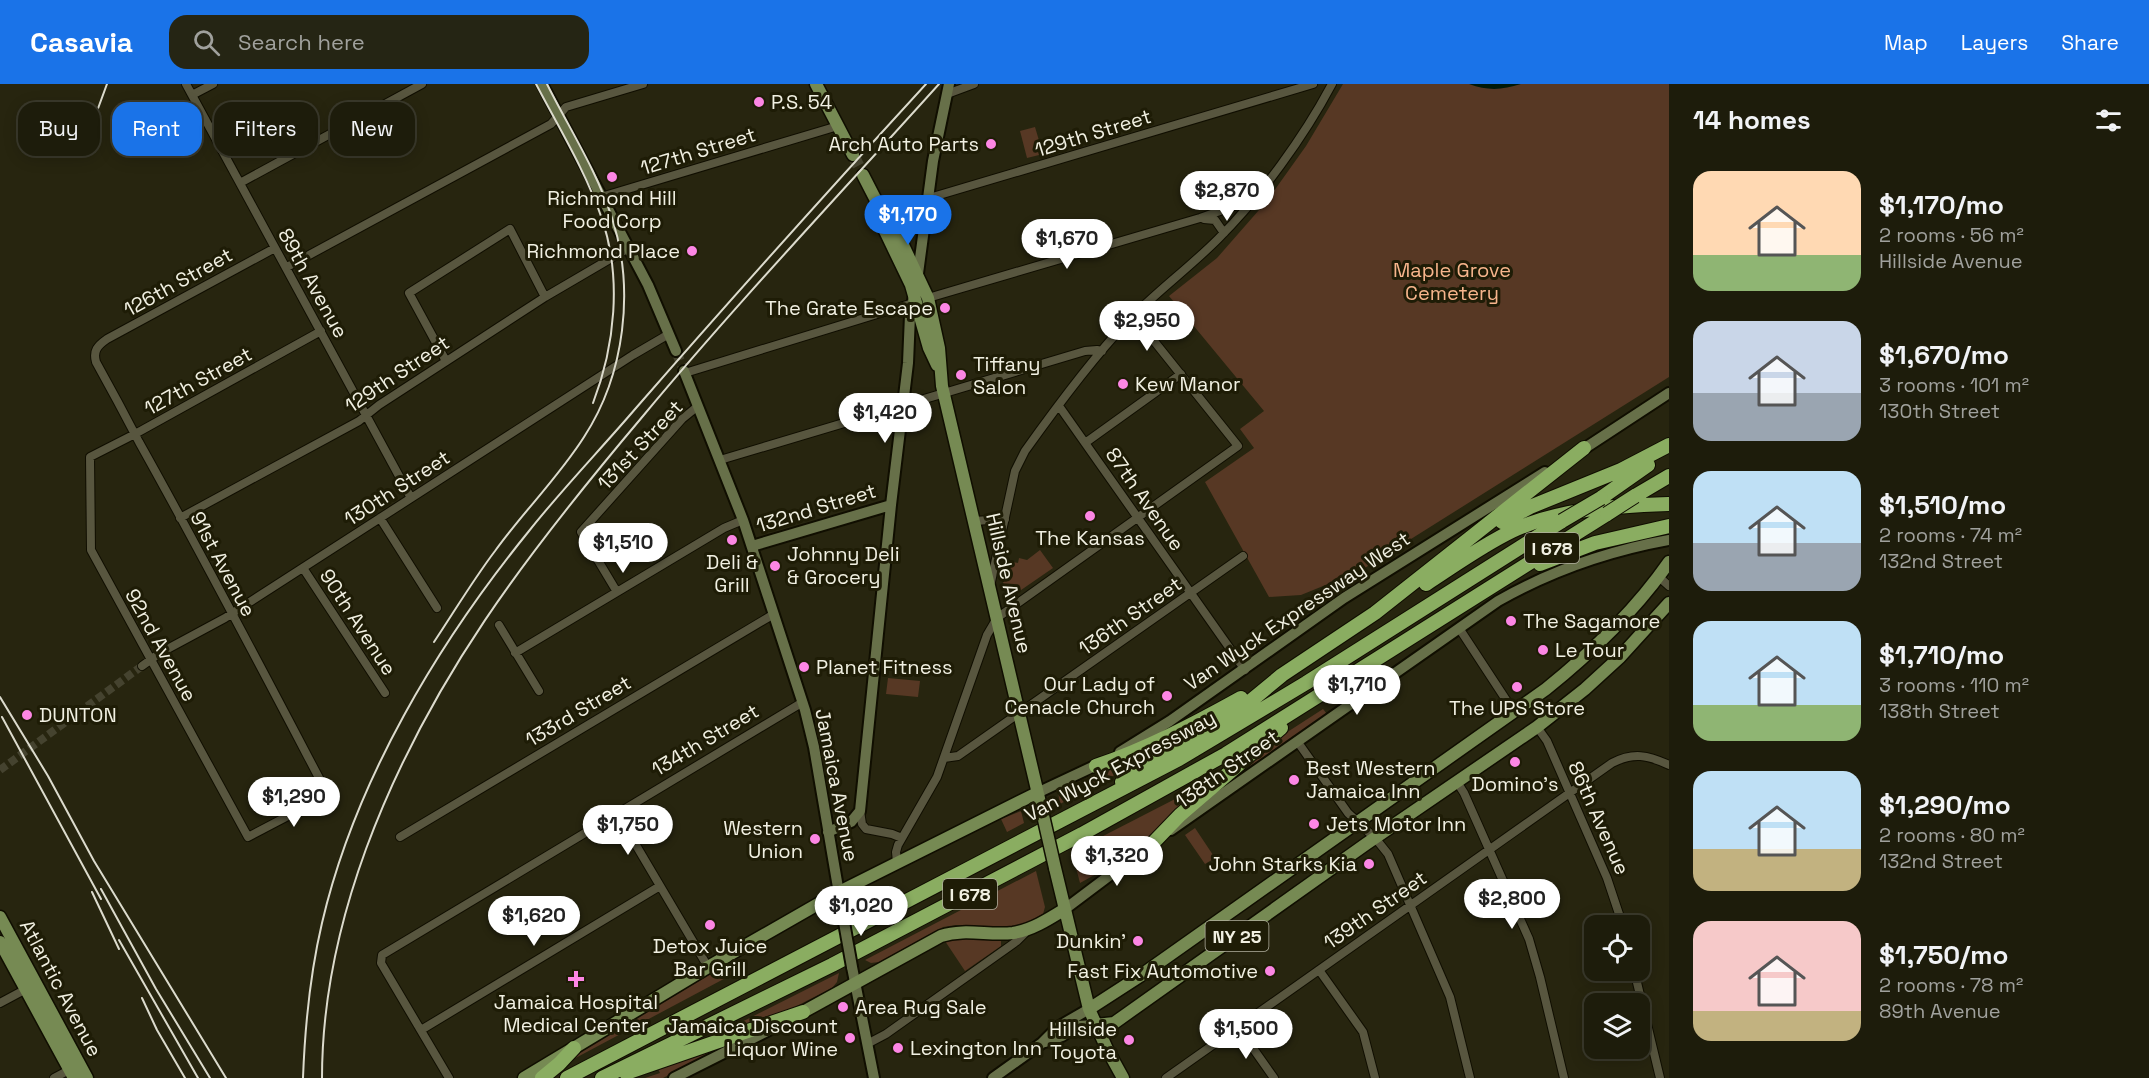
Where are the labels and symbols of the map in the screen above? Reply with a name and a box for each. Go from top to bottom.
place label: P.S. 54 [771,89,832,115]
marker: P.S. 54 [752,95,766,109]
street label: 129th Street [1032,103,1154,163]
street label: 127th Street [637,121,759,181]
place label: Arch Auto Parts [828,131,979,157]
marker: Arch Auto Parts [984,137,998,151]
marker: Richmond Hill Food Corp [605,170,619,184]
pin: $2,870 [1178,171,1276,222]
place label: Richmond Hill Food Corp [547,185,677,234]
pin: $1,170 [859,195,957,246]
pin: $1,670 [1018,219,1116,270]
street label: 89th Avenue [272,223,354,343]
place label: Richmond Place [526,238,680,264]
street label: 126th Street [119,241,237,323]
marker: Richmond Place [685,244,699,258]
park label: Maple Grove Cemetery [1393,257,1511,306]
place label: The Grate Escape [765,295,933,321]
marker: The Grate Escape [938,301,952,315]
pin: $2,950 [1098,301,1196,352]
street label: 129th Street [340,330,454,418]
street label: 127th Street [140,341,256,421]
place label: Tiffany Salon [973,351,1040,400]
marker: Tiffany Salon [954,368,968,382]
place label: Kew Manor [1135,371,1241,397]
marker: Kew Manor [1116,377,1130,391]
pin: $1,420 [836,393,934,444]
street label: 131st Street [592,394,688,496]
street label: 87th Avenue [1100,442,1190,556]
street label: 130th Street [339,444,455,532]
street label: 132nd Street [753,477,879,539]
street label: 91st Avenue [184,507,262,621]
marker: The Kansas [1083,509,1097,523]
street label: Hillside Avenue [980,510,1038,656]
pin: $1,510 [574,523,672,574]
place label: The Kansas [1035,525,1145,551]
street label: Van Wyck Expressway West [1179,526,1415,696]
marker: Deli & Grill [725,533,739,547]
road number: I 678 [1525,533,1579,563]
place label: Johnny Deli & Grocery [787,541,900,590]
place label: Deli & Grill [706,549,758,598]
marker: Johnny Deli & Grocery [768,559,782,573]
street label: 90th Avenue [314,564,402,680]
street label: 136th Street [1073,571,1187,661]
street label: 92nd Avenue [119,584,203,706]
place label: The Sagamore [1523,608,1660,634]
marker: The Sagamore [1504,614,1518,628]
place label: Le Tour [1555,637,1624,663]
marker: Le Tour [1536,643,1550,657]
place label: Planet Fitness [816,654,953,680]
marker: Planet Fitness [797,660,811,674]
pin: $1,710 [1308,665,1406,716]
street label: 133rd Street [520,669,636,753]
place label: Our Lady of Cenacle Church [1004,671,1155,720]
marker: The UPS Store [1510,680,1524,694]
marker: Our Lady of Cenacle Church [1160,689,1174,703]
place label: The UPS Store [1449,695,1585,721]
street label: 134th Street [647,698,763,782]
place label: DUNTON [39,702,117,728]
street label: Van Wyck Expressway [1020,704,1220,828]
street label: Jamaica Avenue [809,706,865,864]
marker: DUNTON [20,708,34,722]
street label: 138th Street [1170,724,1284,814]
place label: Best Western Jamaica Inn [1306,755,1435,804]
marker: Domino's [1508,755,1522,769]
street label: 86th Avenue [1562,757,1636,879]
place label: Domino's [1471,771,1559,797]
marker: Best Western Jamaica Inn [1287,773,1301,787]
pin: $1,290 [245,777,343,828]
pin: $1,750 [579,805,677,856]
place label: Jets Motor Inn [1326,811,1466,837]
place label: Western Union [723,815,803,864]
marker: Jets Motor Inn [1307,817,1321,831]
marker: Western Union [808,832,822,846]
pin: $1,320 [1068,836,1166,887]
place label: John Starks Kia [1208,851,1357,877]
marker: John Starks Kia [1362,857,1376,871]
street label: 139th Street [1318,865,1432,955]
road number: I 678 [943,879,997,909]
pin: $2,800 [1463,879,1561,930]
pin: $1,020 [812,886,910,937]
pin: $1,620 [485,896,583,947]
street label: Atlantic Avenue [14,915,108,1061]
marker: Detox Juice Bar Grill [703,918,717,932]
road number: NY 25 [1206,921,1268,951]
place label: Dunkin' [1056,928,1126,954]
place label: Detox Juice Bar Grill [653,933,767,982]
marker: Dunkin' [1131,934,1145,948]
place label: Fast Fix Automotive [1067,958,1258,984]
marker: Fast Fix Automotive [1263,964,1277,978]
marker: Jamaica Hospital Medical Center [567,970,585,988]
place label: Jamaica Hospital Medical Center [494,989,658,1038]
place label: Area Rug Sale [855,994,987,1020]
marker: Area Rug Sale [836,1000,850,1014]
pin: $1,500 [1197,1009,1295,1060]
place label: Jamaica Discount Liquor Wine [666,1013,838,1062]
place label: Hillside Toyota [1049,1016,1117,1065]
marker: Jamaica Discount Liquor Wine [843,1031,857,1045]
marker: Hillside Toyota [1122,1033,1136,1047]
place label: Lexington Inn [910,1035,1042,1061]
marker: Lexington Inn [891,1041,905,1055]

